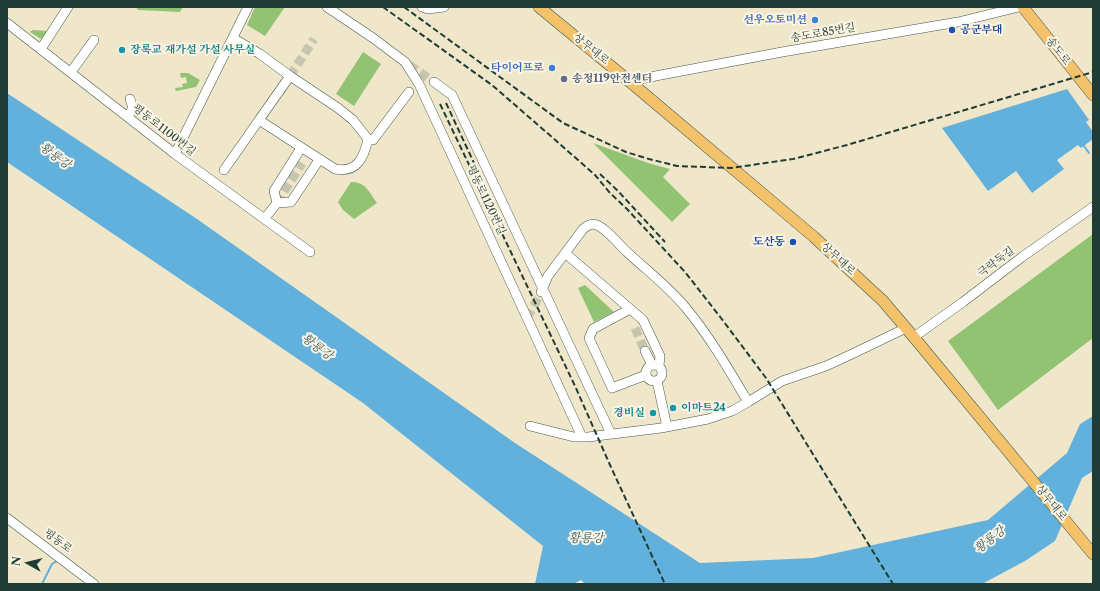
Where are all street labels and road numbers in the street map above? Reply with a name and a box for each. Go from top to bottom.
street label: 송도로85번길 [790,21,856,45]
street label: 상무대로 [570,30,612,68]
street label: 송도로 [1043,34,1073,68]
street label: 평동로1100번길 [130,101,198,159]
street label: 평동로1120번길 [464,163,508,237]
street label: 상무대로 [818,240,858,278]
street label: 극락둑길 [975,244,1017,280]
street label: 상무대로 [1032,482,1070,524]
street label: 평동로 [41,526,75,556]

